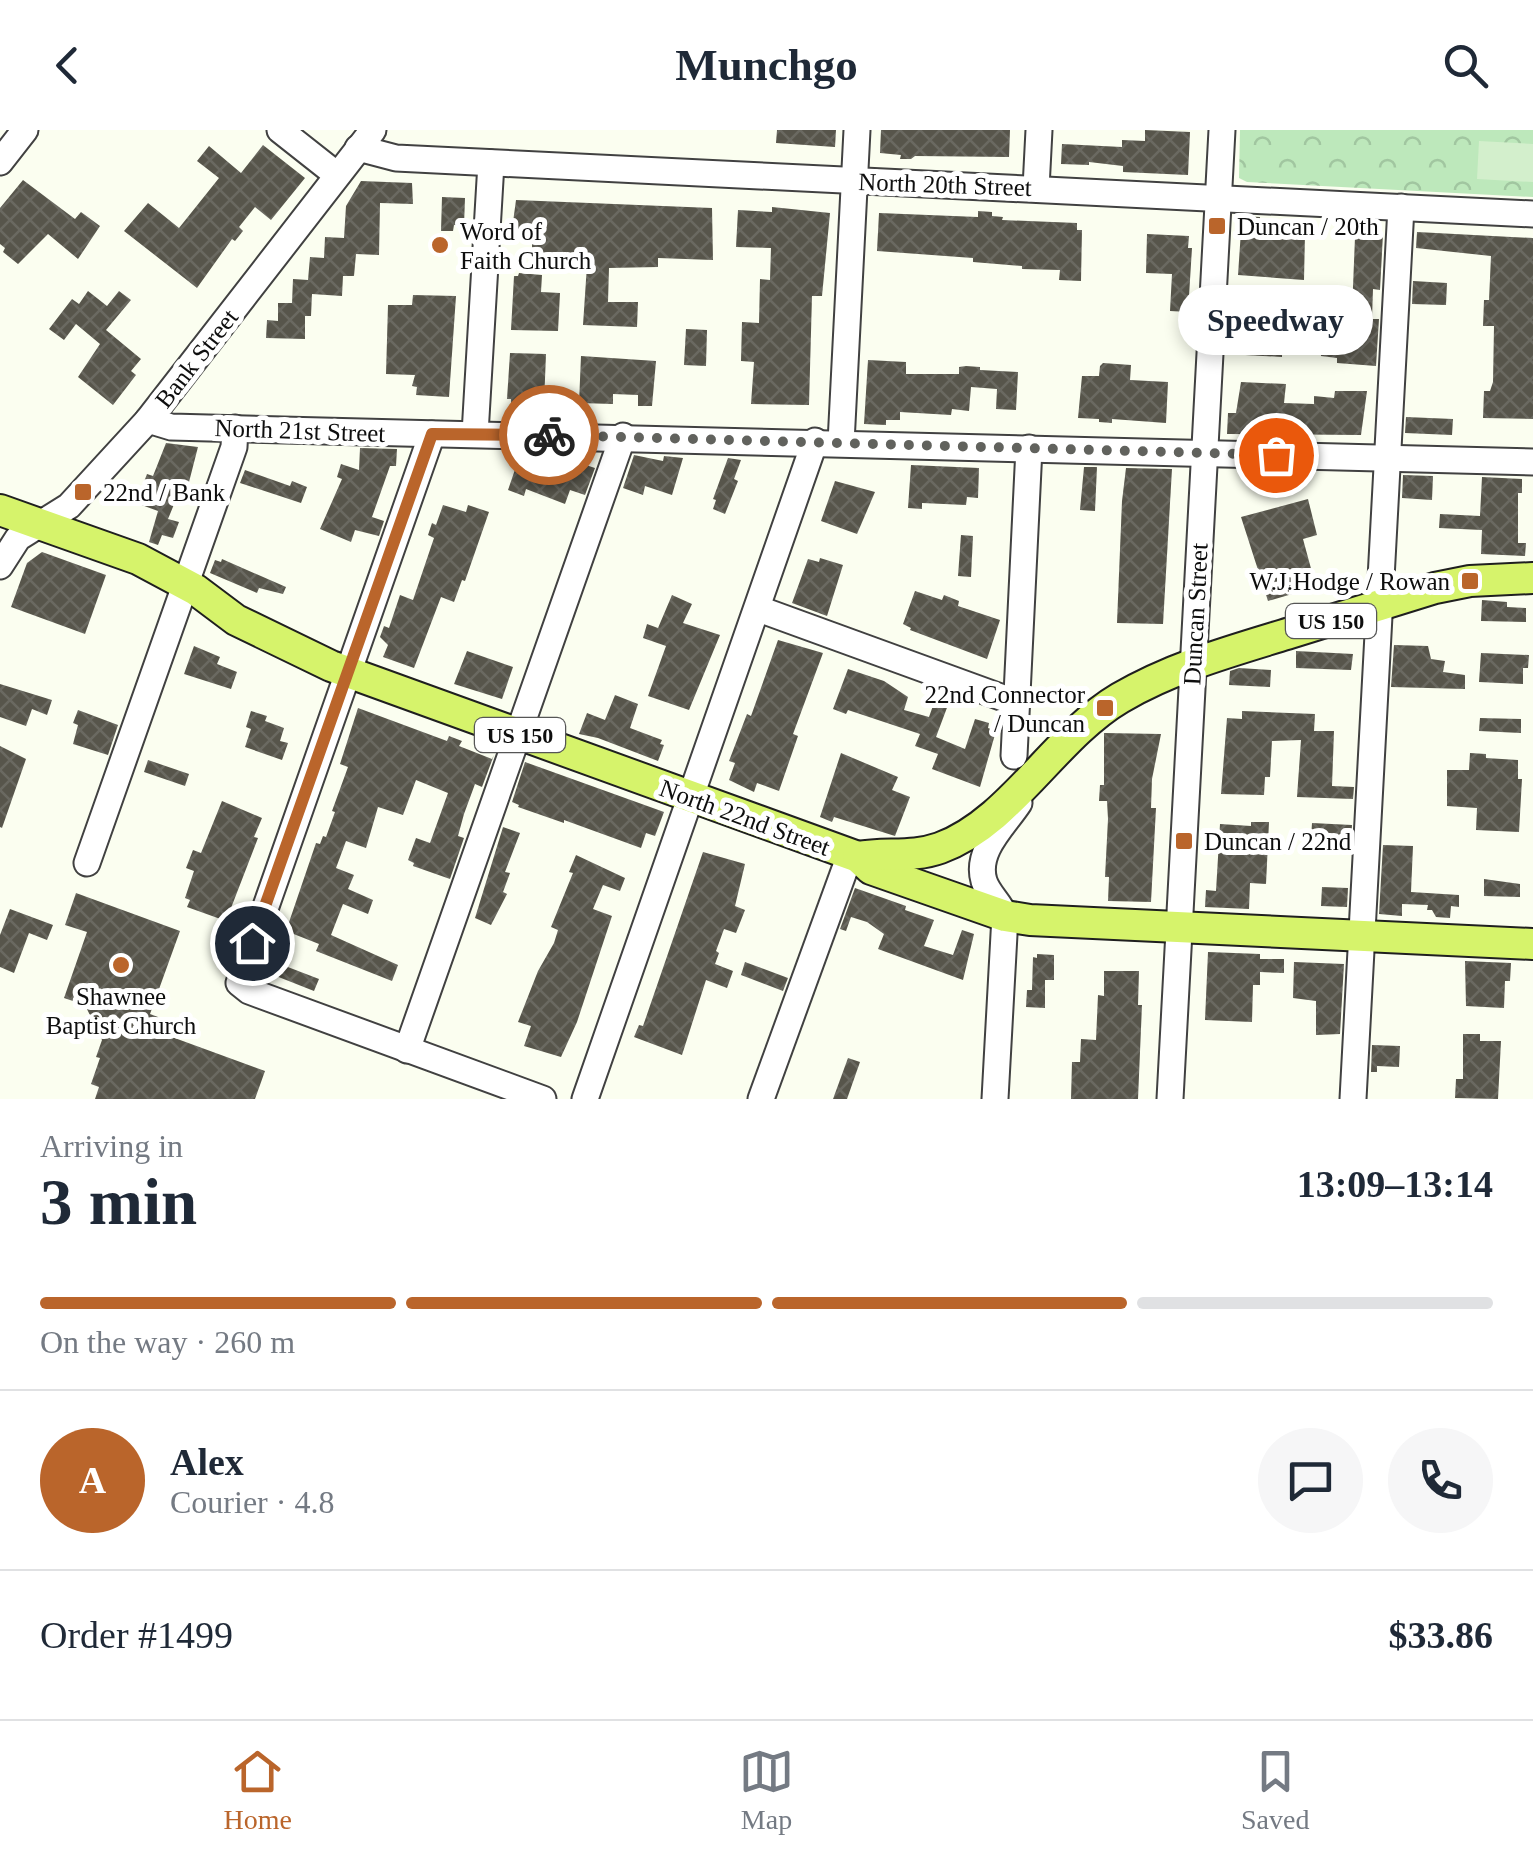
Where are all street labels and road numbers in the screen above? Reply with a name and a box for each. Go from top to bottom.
street label: North 20th Street [858,168,1032,201]
street label: Bank Street [150,304,243,413]
street label: North 21st Street [214,414,386,447]
street label: Duncan Street [1178,542,1213,686]
road number: US 150 [1286,604,1376,638]
road number: US 150 [475,718,565,752]
street label: North 22nd Street [656,774,834,861]

